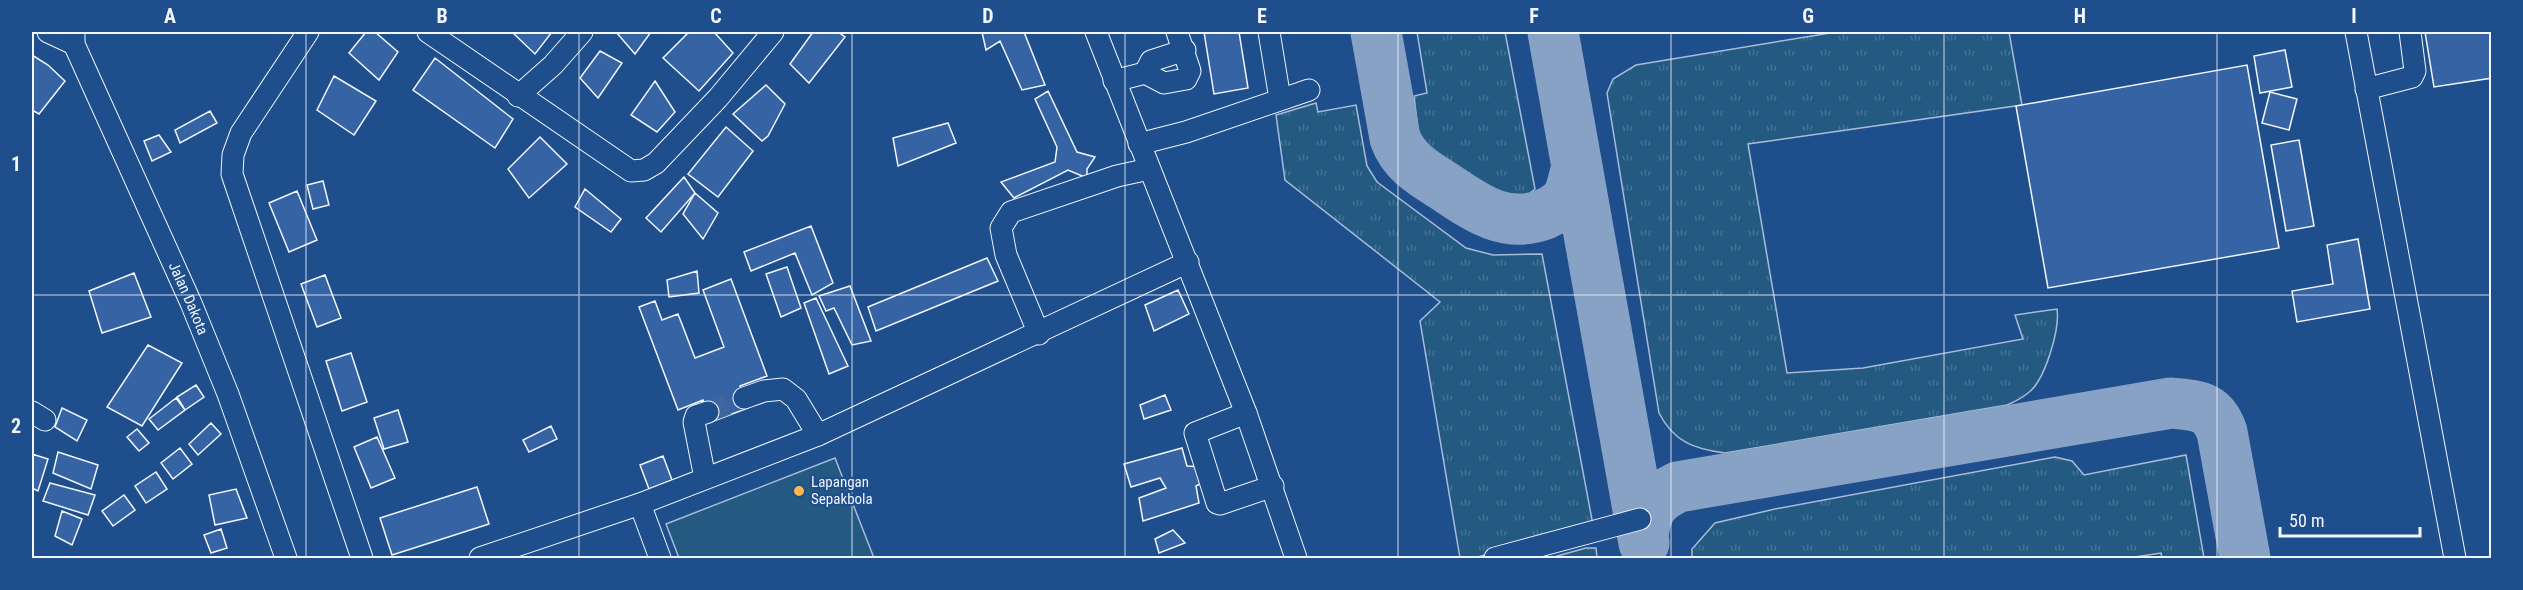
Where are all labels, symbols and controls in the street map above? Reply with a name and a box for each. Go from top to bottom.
text: A [164,4,176,28]
text: B [436,4,448,28]
text: C [710,4,722,28]
text: D [982,4,994,28]
text: E [1257,4,1267,28]
text: F [1529,4,1539,28]
text: G [1802,4,1814,28]
text: H [2074,4,2086,28]
text: I [2351,4,2357,28]
text: 1 [11,152,21,176]
street label: Jalan Dakota [165,259,212,337]
text: 2 [11,414,21,438]
place label: Lapangan Sepakbola [811,473,873,508]
marker: Lapangan Sepakbola [792,484,806,498]
scale bar [2280,500,2420,538]
text: 50 m [2289,510,2324,531]

